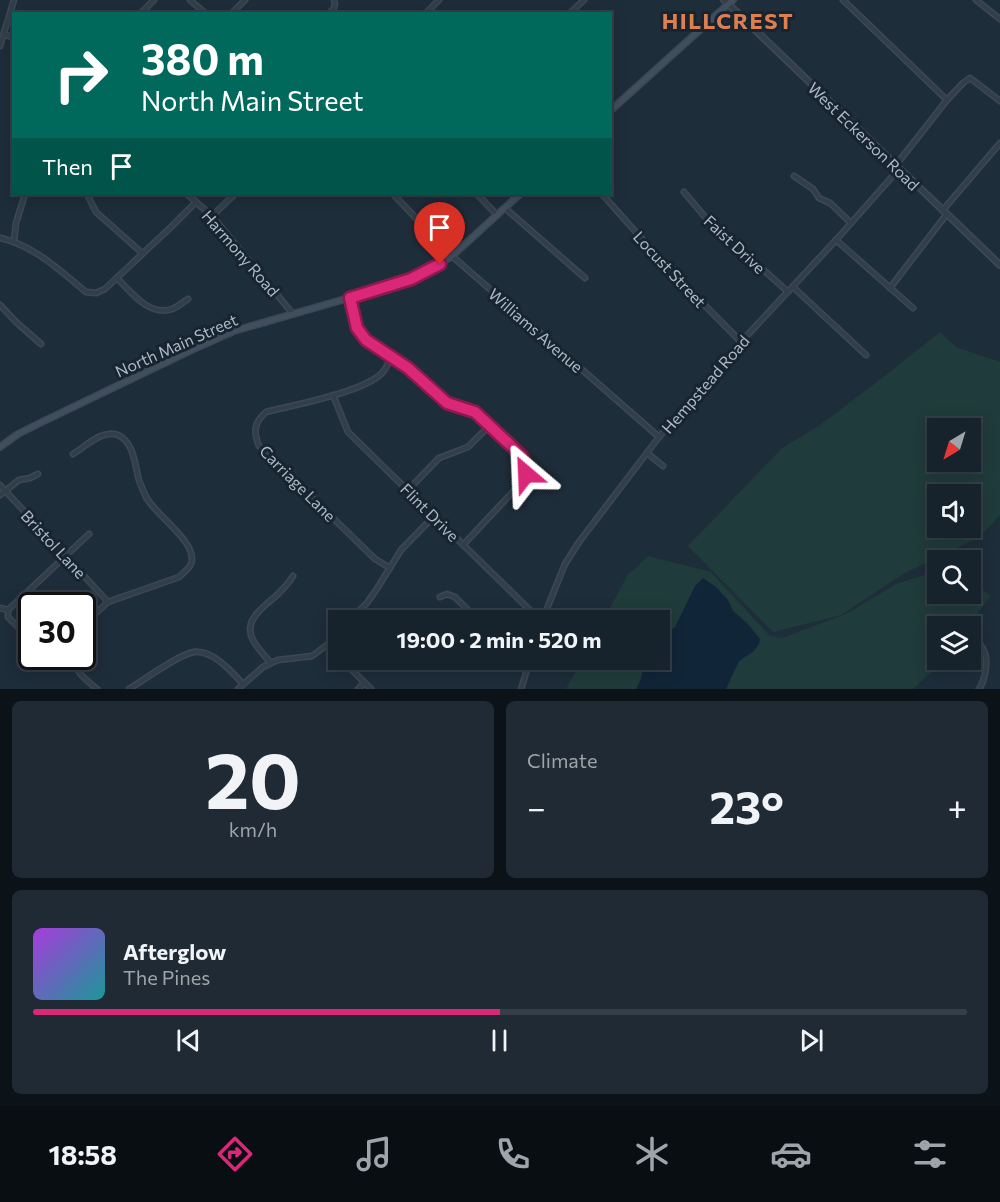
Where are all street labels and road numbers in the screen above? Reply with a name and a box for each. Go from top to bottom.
street label: West Eckerson Road [804,78,924,194]
street label: Harmony Road [198,206,284,300]
street label: Faist Drive [700,211,770,277]
street label: Locust Street [630,227,711,312]
street label: Williams Avenue [485,284,587,376]
street label: North Main Street [112,309,241,381]
street label: Hempstead Road [657,331,753,437]
street label: Carriage Lane [256,441,340,525]
street label: Flint Drive [397,479,463,545]
street label: Bristol Lane [18,506,90,582]

